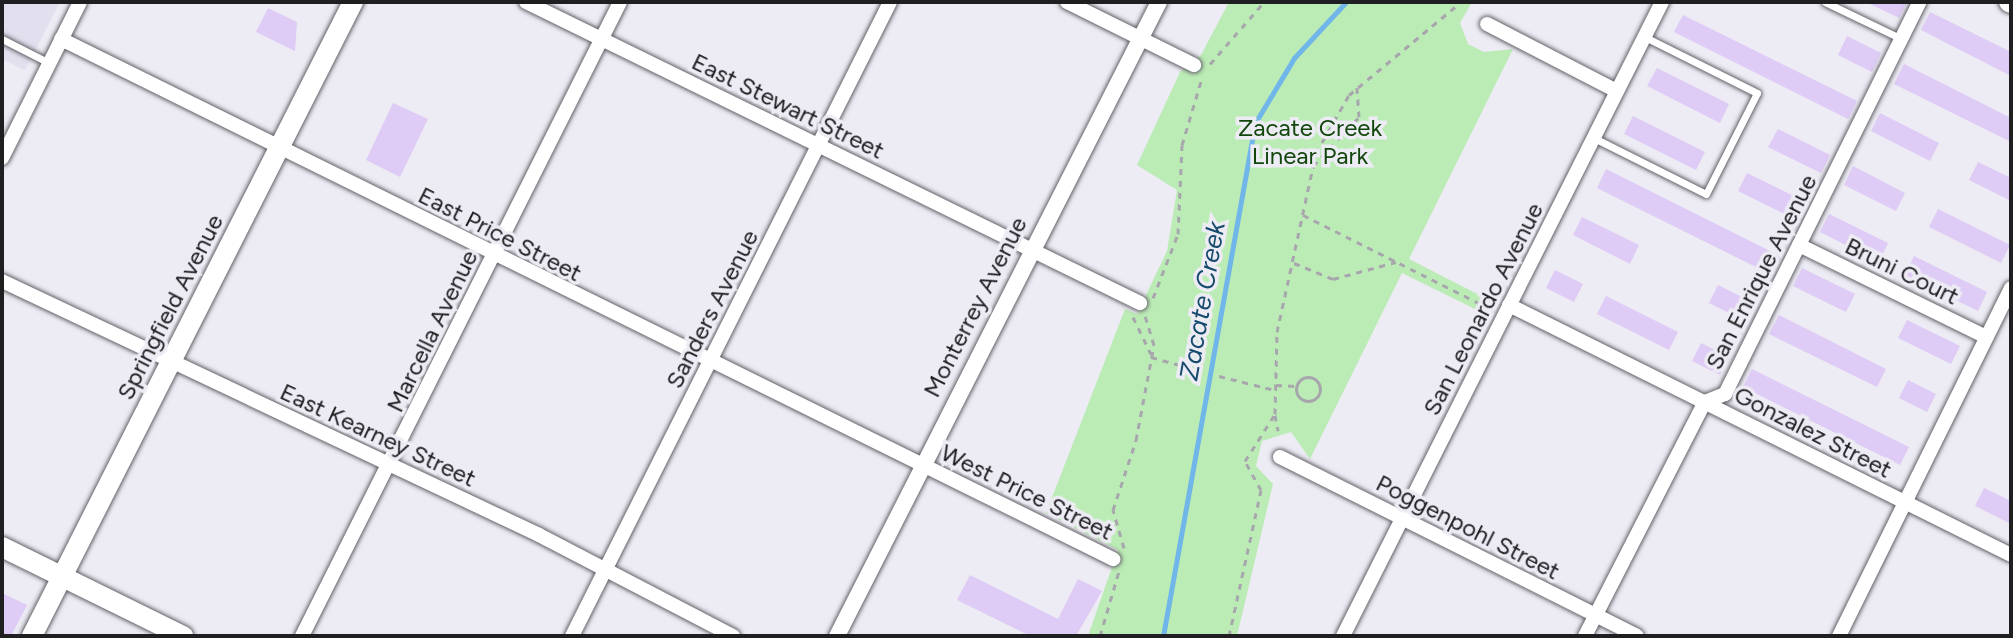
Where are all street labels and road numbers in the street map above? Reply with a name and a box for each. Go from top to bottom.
street label: East Stewart Street [687,47,889,165]
street label: San Enrique Avenue [1699,170,1823,374]
street label: East Price Street [414,180,586,288]
street label: San Leonardo Avenue [1417,198,1549,420]
street label: Springfield Avenue [111,210,229,404]
street label: Monterrey Avenue [917,212,1033,402]
street label: Sanders Avenue [660,225,764,393]
street label: Bruni Court [1840,231,1964,311]
street label: Marcella Avenue [380,245,484,417]
street label: East Kearney Street [276,377,480,493]
street label: Gonzalez Street [1729,380,1897,484]
street label: West Price Street [936,438,1118,546]
street label: Poggenpohl Street [1371,468,1565,586]

